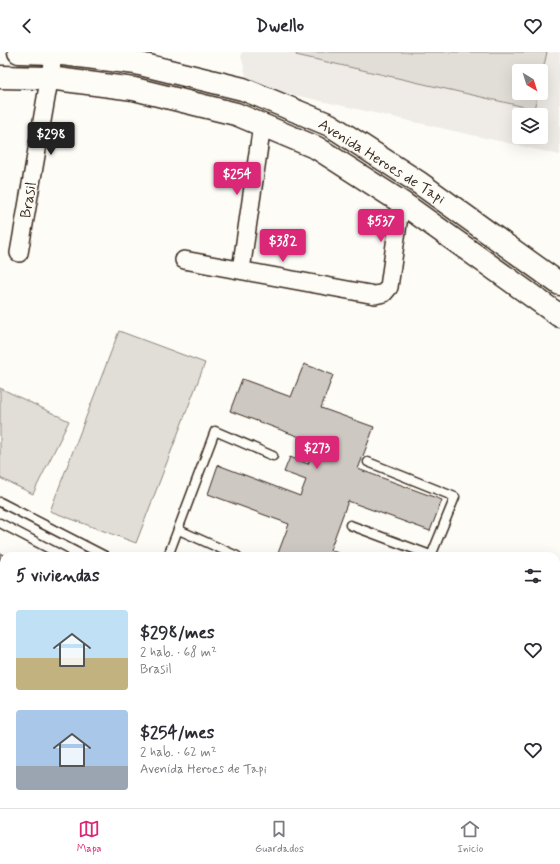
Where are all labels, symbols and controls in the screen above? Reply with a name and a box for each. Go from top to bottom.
text: Dwello [256,14,304,38]
icon: back [16,15,38,37]
icon: heart [522,15,544,37]
north arrow [512,64,548,100]
map controls [512,64,548,144]
button: layers [512,108,548,144]
street label: Avenida Heroes de Tapi [314,115,449,209]
pin: $298 [27,122,75,156]
text: $298 [37,126,65,143]
pin: $254 [213,162,261,196]
text: $254 [223,166,251,183]
street label: Brasil [16,180,42,220]
pin: $537 [357,209,405,243]
text: $537 [367,213,395,230]
pin: $382 [259,229,307,263]
text: $382 [269,233,297,250]
pin: $273 [293,436,341,470]
text: $273 [304,440,330,457]
text: 5 viviendas [16,565,100,587]
icon: filters [522,565,544,587]
text: $298/mes [140,622,215,644]
icon: home [48,626,96,674]
icon: heart [522,639,544,661]
text: 2 hab. · 68 m² [140,644,217,661]
text: Brasil [140,661,172,678]
text: $254/mes [140,722,214,744]
icon: home [48,726,96,774]
icon: heart [522,739,544,761]
text: 2 hab. · 62 m² [140,744,217,761]
text: Avenida Heroes de Tapi [140,761,267,778]
tab: Mapa [77,818,102,856]
tab: Guardados [255,818,304,856]
tab: Inicio [457,818,483,856]

